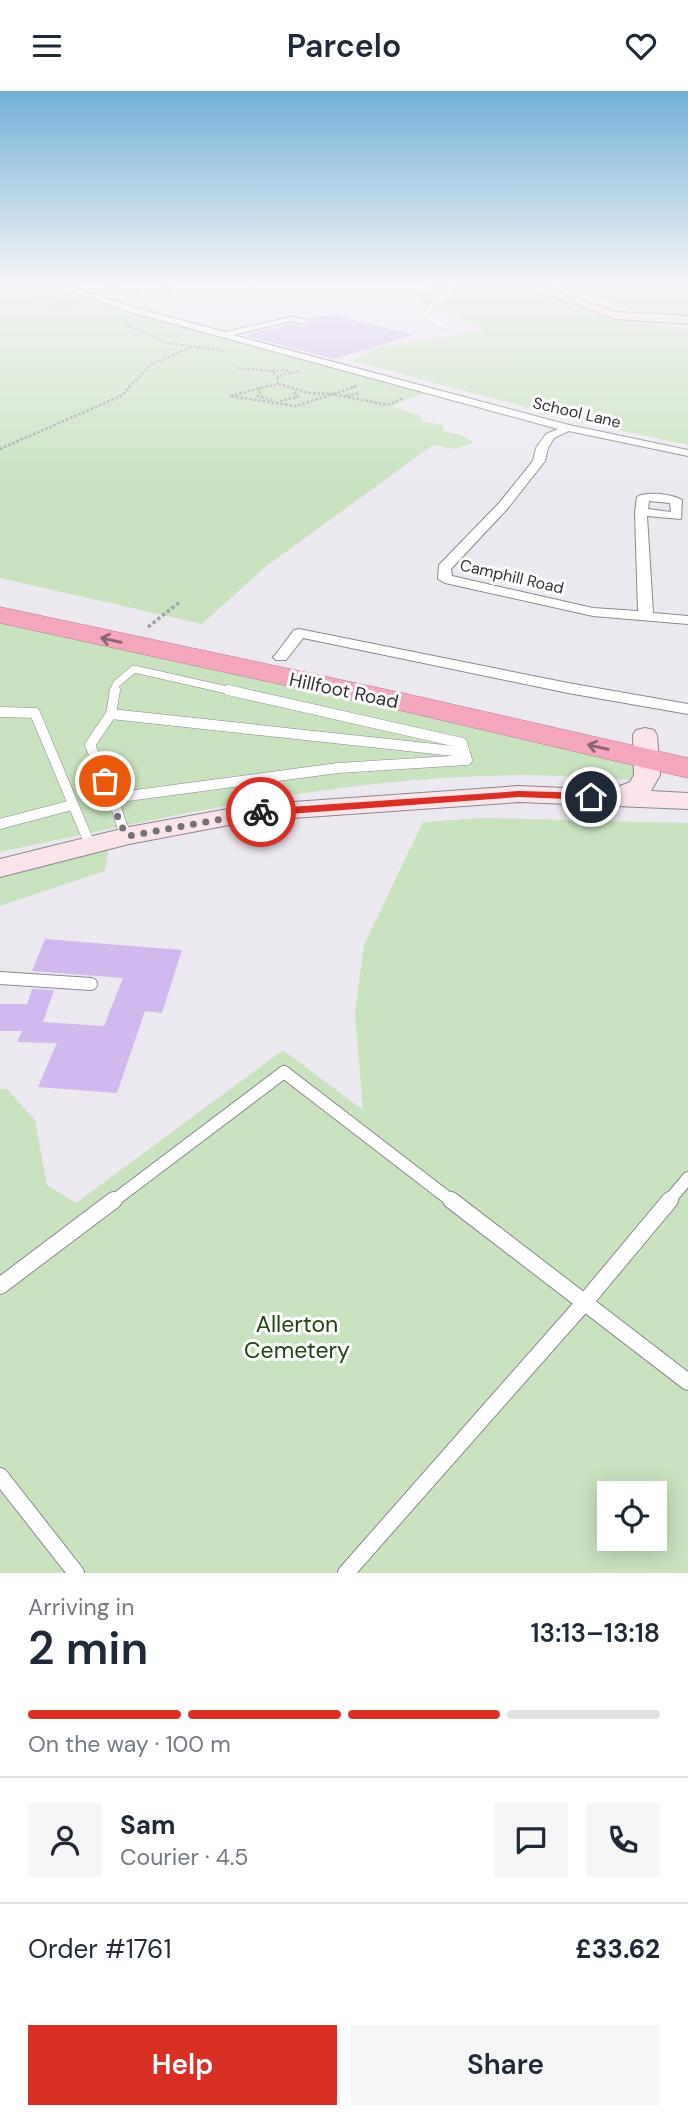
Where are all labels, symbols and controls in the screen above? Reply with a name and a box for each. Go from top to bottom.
text: Parcelo [287,25,401,67]
icon: menu [28,27,66,65]
icon: heart [622,27,660,65]
street label: School Lane [531,392,623,433]
street label: Camphill Road [458,554,566,599]
one-way arrow [100,633,123,647]
street label: Hillfoot Road [287,667,401,714]
one-way arrow [587,740,610,754]
pin [75,751,135,811]
icon: bag [86,762,124,800]
pin [561,767,621,827]
courier [226,777,296,847]
icon: home [572,778,610,816]
icon: bike [242,793,280,831]
park label: Allerton Cemetery [244,1309,350,1365]
map controls [597,1481,667,1551]
button: locate [597,1481,667,1551]
text: Arriving in [28,1592,134,1622]
text: 13:13–13:18 [531,1616,660,1650]
text: 2 min [28,1618,148,1678]
text: On the way · 100 m [28,1729,231,1759]
button: person [28,1803,102,1877]
button: chat [494,1803,568,1877]
button: phone [586,1803,660,1877]
text: Sam [120,1808,175,1842]
text: Courier · 4.5 [120,1842,248,1872]
text: Order #1761 [28,1932,172,1966]
text: £33.62 [575,1932,660,1966]
button: Help [28,2025,337,2105]
button: Share [351,2025,660,2105]

